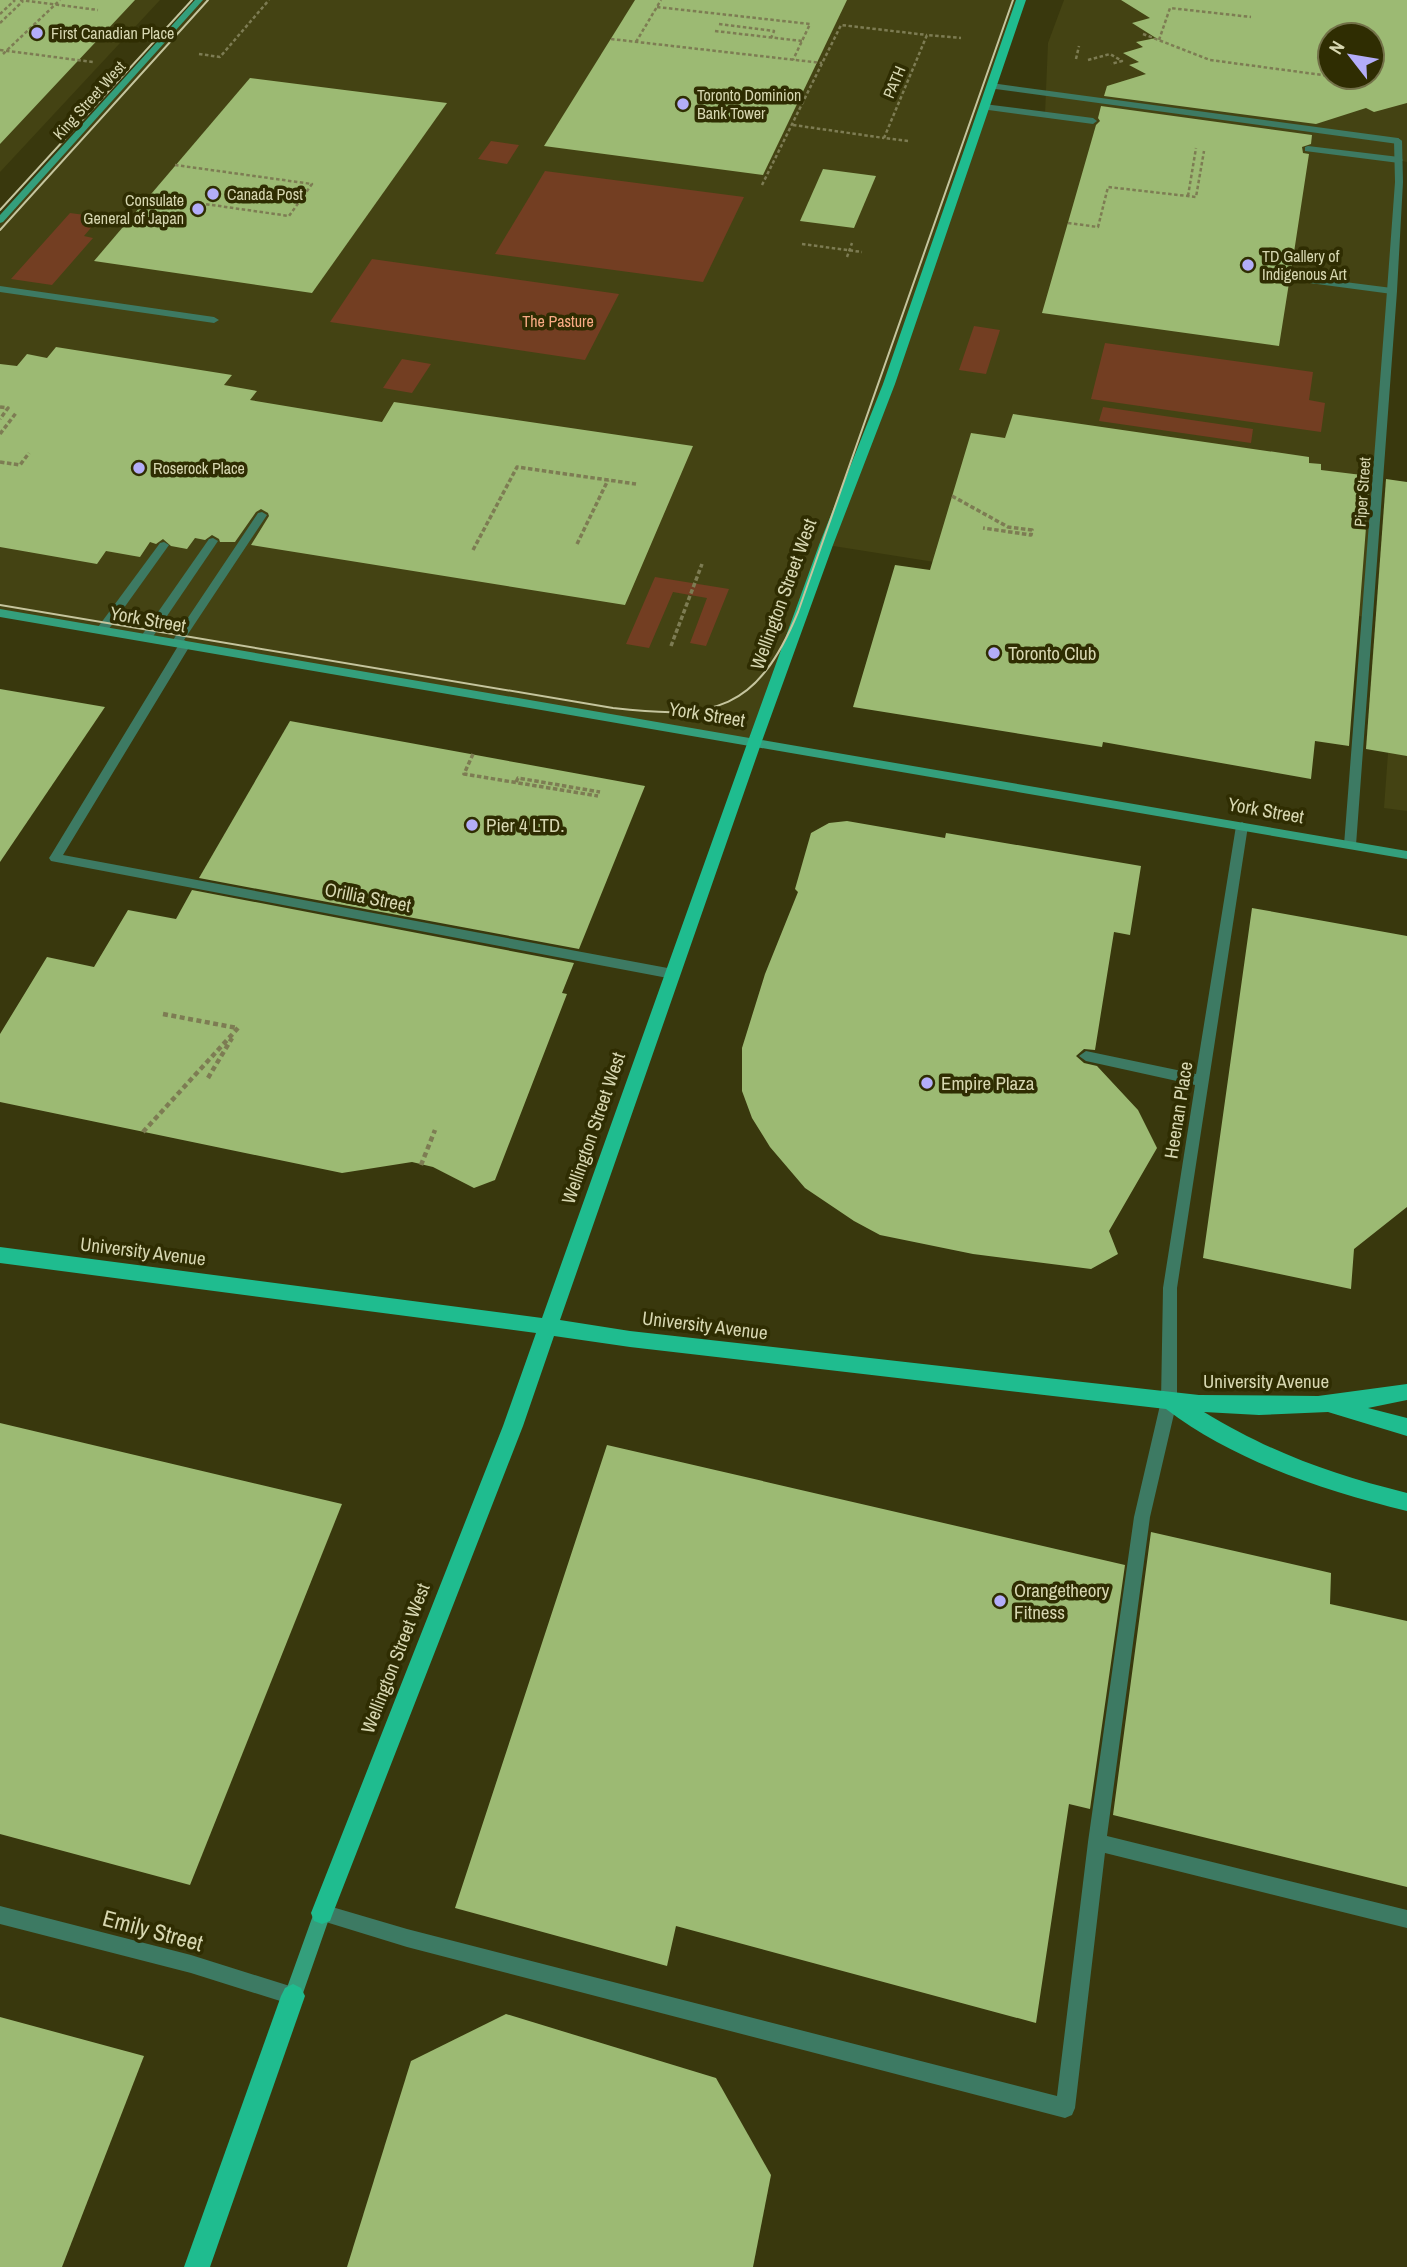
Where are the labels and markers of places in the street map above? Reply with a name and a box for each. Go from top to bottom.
place label: First Canadian Place [51,22,174,44]
marker: First Canadian Place [29,25,45,41]
place label: Toronto Dominion Bank Tower [697,84,801,124]
marker: Toronto Dominion Bank Tower [675,96,691,112]
place label: Canada Post [227,183,303,205]
marker: Canada Post [205,186,221,202]
place label: Consulate General of Japan [83,189,184,229]
marker: Consulate General of Japan [190,201,206,217]
place label: TD Gallery of Indigenous Art [1262,245,1347,285]
marker: TD Gallery of Indigenous Art [1240,257,1256,273]
place label: Roserock Place [153,457,245,479]
marker: Roserock Place [131,460,147,476]
place label: Toronto Club [1008,640,1096,666]
marker: Toronto Club [986,645,1002,661]
place label: Pier 4 LTD. [486,812,565,838]
marker: Pier 4 LTD. [464,817,480,833]
place label: Empire Plaza [941,1070,1035,1096]
marker: Empire Plaza [919,1075,935,1091]
place label: Orangetheory Fitness [1014,1577,1109,1625]
marker: Orangetheory Fitness [992,1593,1008,1609]

